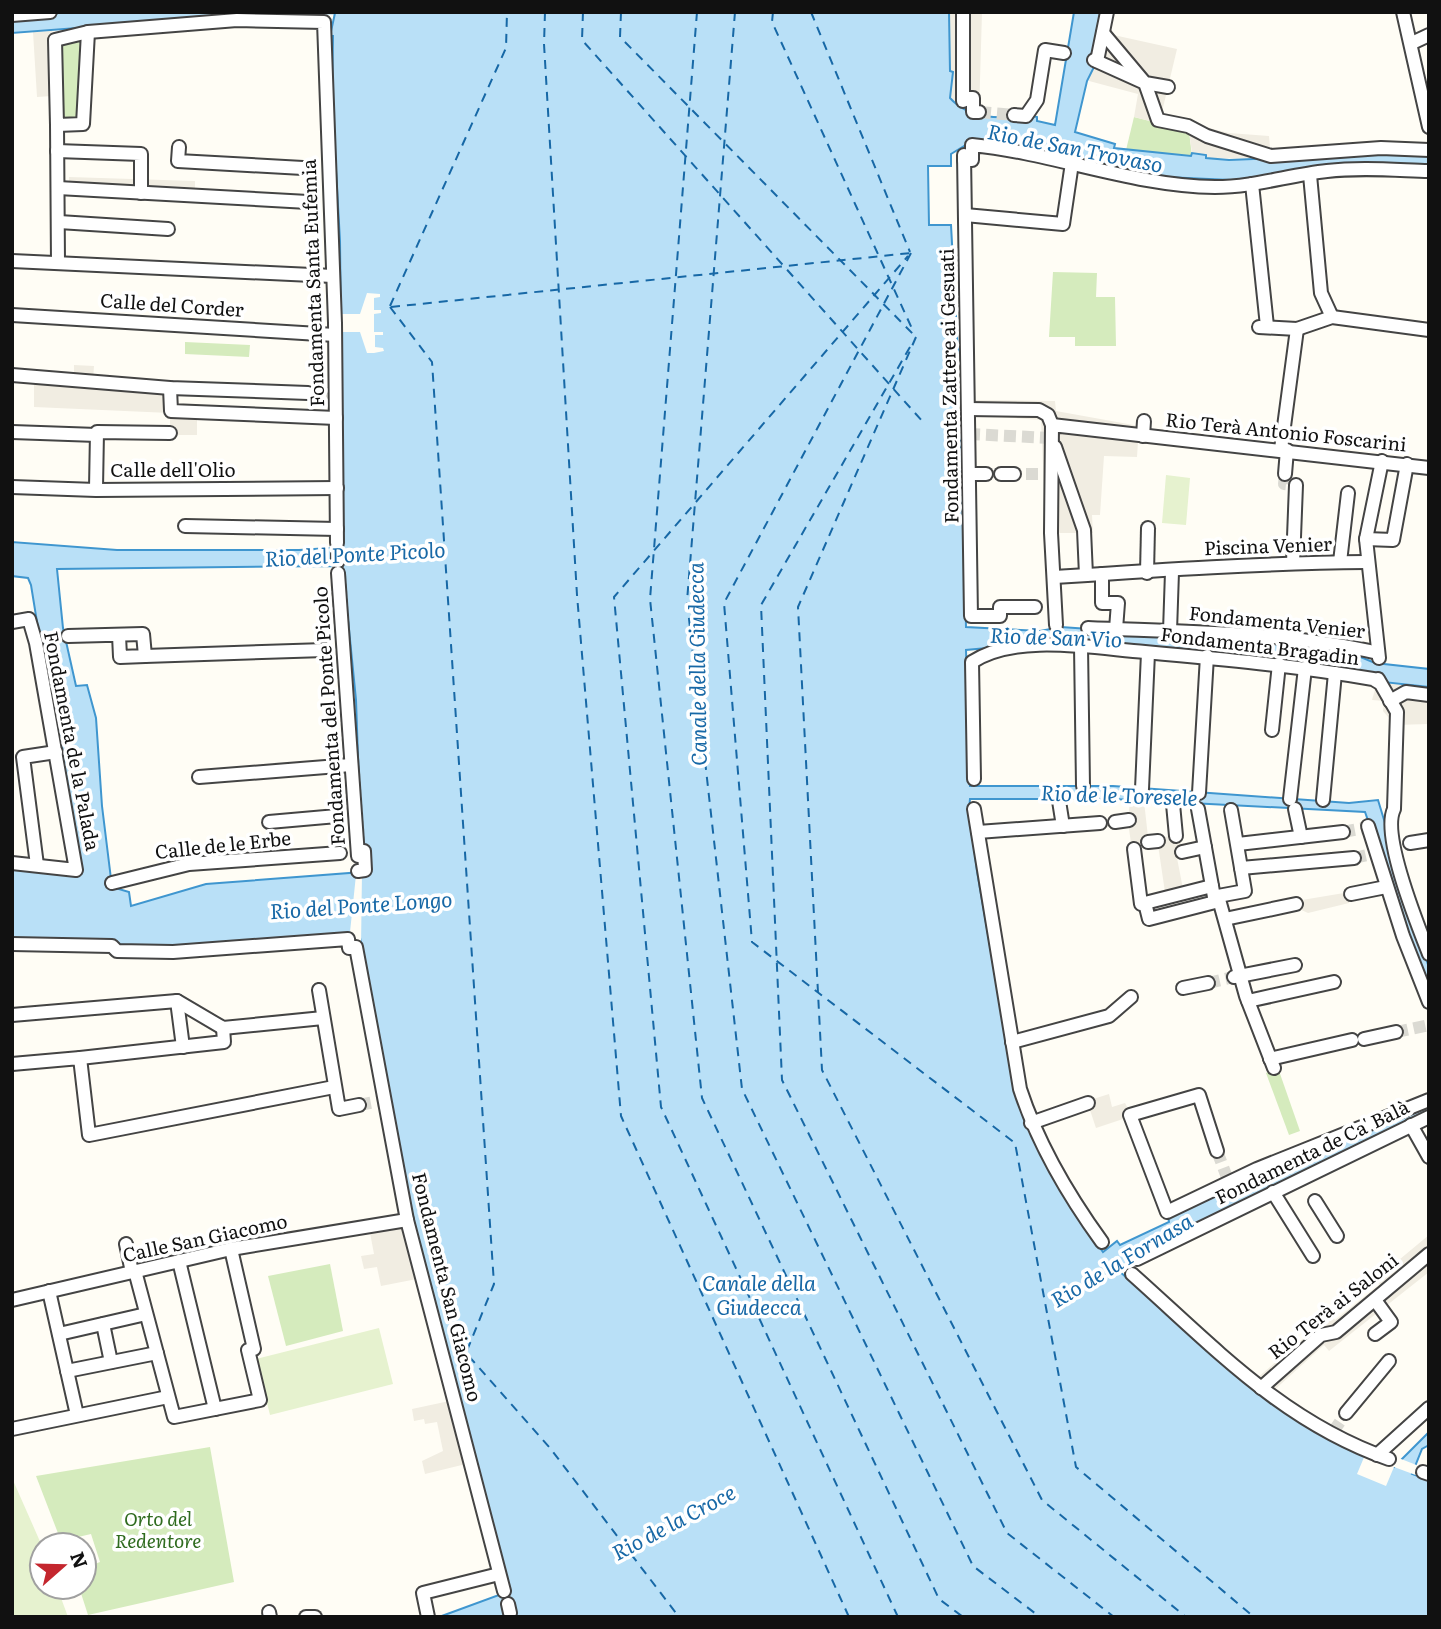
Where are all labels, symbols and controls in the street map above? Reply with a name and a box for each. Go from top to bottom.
water label: Rio de San Trovaso [985,114,1166,179]
street label: Fondamenta Santa Eufemia [294,158,330,407]
street label: Fondamenta Zattere ai Gesuati [932,248,964,524]
street label: Calle del Corder [99,285,245,323]
street label: Rio Terà Antonio Foscarini [1164,404,1408,458]
street label: Calle dell'Olio [110,455,236,483]
street label: Piscina Venier [1203,529,1333,561]
water label: Rio del Ponte Picolo [264,532,446,573]
water label: Canale della Giudecca [678,562,713,766]
street label: Fondamenta del Ponte Picolo [305,586,351,847]
street label: Fondamenta Venier [1188,598,1367,644]
water label: Rio de San Vio [989,618,1123,653]
street label: Fondamenta Bragadin [1159,619,1361,671]
street label: Fondamenta de la Palada [38,629,108,854]
water label: Rio de le Toresele [1040,775,1198,812]
street label: Calle de le Erbe [154,823,292,865]
water label: Rio del Ponte Longo [268,882,453,925]
street label: Fondamenta de Ca' Balà [1210,1092,1414,1210]
street label: Fondamenta San Giacomo [406,1169,490,1404]
water label: Rio de la Fornasa [1044,1204,1198,1314]
street label: Calle San Giacomo [120,1206,290,1268]
street label: Rio Terà ai Saloni [1261,1245,1403,1365]
water label: Canale della Giudecca [702,1266,816,1321]
water label: Rio de la Croce [605,1475,740,1566]
park label: Orto del Redentore [115,1504,201,1554]
north arrow [28,1531,98,1601]
text: N [64,1548,96,1572]

